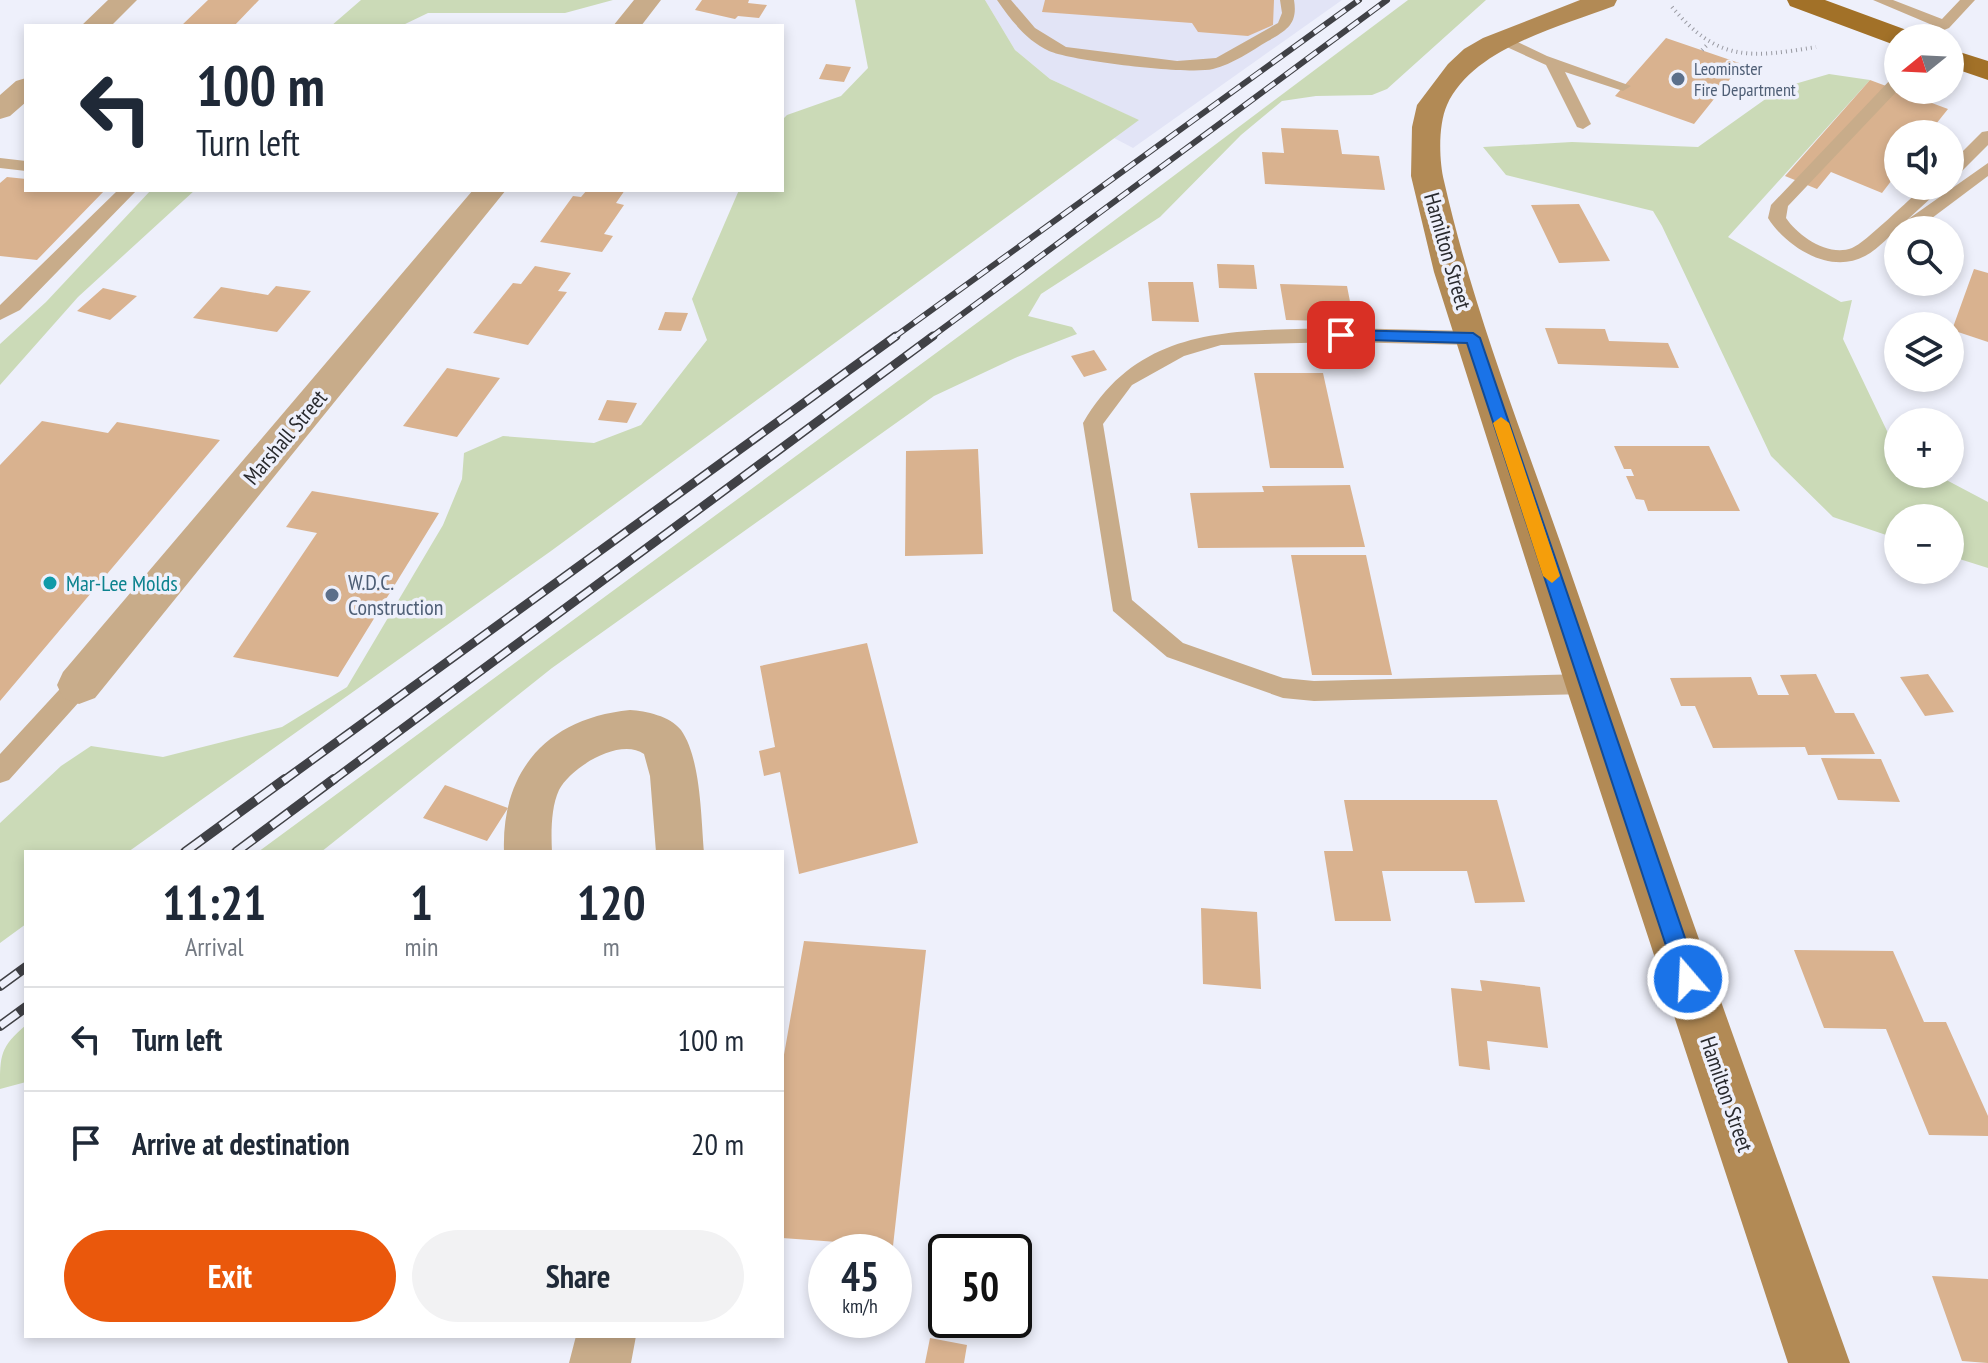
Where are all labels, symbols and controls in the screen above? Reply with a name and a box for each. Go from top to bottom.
north arrow [1884,24,1964,104]
map controls [1884,24,1964,584]
text: 100 m [196,49,325,121]
icon: left [64,56,168,160]
place label: Leominster Fire Department [1694,57,1796,101]
marker: Leominster Fire Department [1669,70,1687,88]
text: Turn left [196,119,300,166]
button: sound [1884,120,1964,200]
street label: Hamilton Street [1418,189,1478,313]
button: search [1884,216,1964,296]
pin [1307,301,1375,369]
button: layers [1884,312,1964,392]
icon: arrive [1319,313,1363,357]
street label: Marshall Street [237,384,333,490]
button: + [1884,408,1964,488]
button: − [1884,504,1964,584]
place label: W.D.C. Construction [348,568,444,621]
place label: Mar-Lee Molds [66,569,178,597]
marker: Mar-Lee Molds [41,574,59,592]
marker: W.D.C. Construction [323,586,341,604]
text: 11:21 [162,871,266,933]
text: 1 [410,871,433,933]
text: 120 [577,871,646,933]
text: Arrival [185,930,244,963]
text: min [404,930,438,963]
text: m [603,930,620,963]
position arrow [1646,937,1730,1021]
icon: left [64,1017,108,1061]
text: Turn left [132,1020,222,1059]
text: 100 m [678,1020,744,1059]
street label: Hamilton Street [1694,1033,1760,1155]
icon: arrive [64,1121,108,1165]
text: Arrive at destination [132,1124,350,1163]
text: 20 m [691,1124,744,1163]
button: Exit [64,1230,396,1322]
button: Share [412,1230,744,1322]
speed limit sign: 50 [928,1234,1032,1338]
text: 45 [841,1250,879,1302]
text: km/h [842,1293,878,1319]

